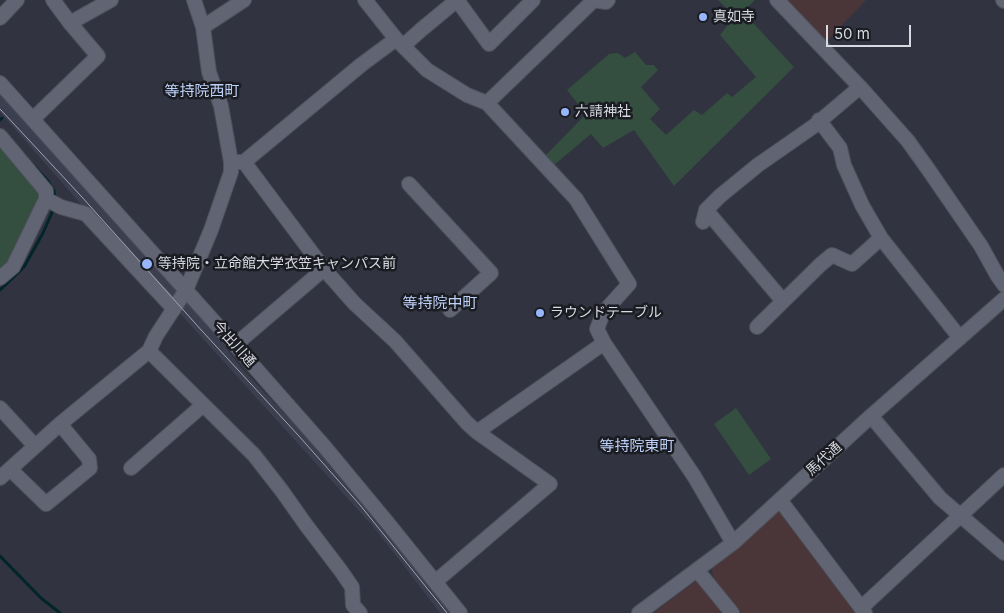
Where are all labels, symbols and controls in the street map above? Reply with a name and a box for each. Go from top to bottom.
place label: 真如寺 [713,9,755,25]
marker: 真如寺 [697,11,709,23]
scale bar [829,15,914,47]
text: 50 m [834,24,870,43]
district label: 等持院西町 [165,82,239,100]
place label: 六請神社 [575,104,631,120]
marker: 六請神社 [559,106,571,118]
place label: 等持院・立命館大学衣笠キャンパス前 [158,256,396,272]
marker: 等持院・立命館大学衣笠キャンパス前 [140,257,154,271]
district label: 等持院中町 [403,294,477,312]
place label: ラウンドテーブル [550,305,662,321]
marker: ラウンドテーブル [534,307,546,319]
street label: 今出川通 [209,318,259,370]
district label: 等持院東町 [600,437,674,455]
street label: 馬代通 [803,439,845,479]

